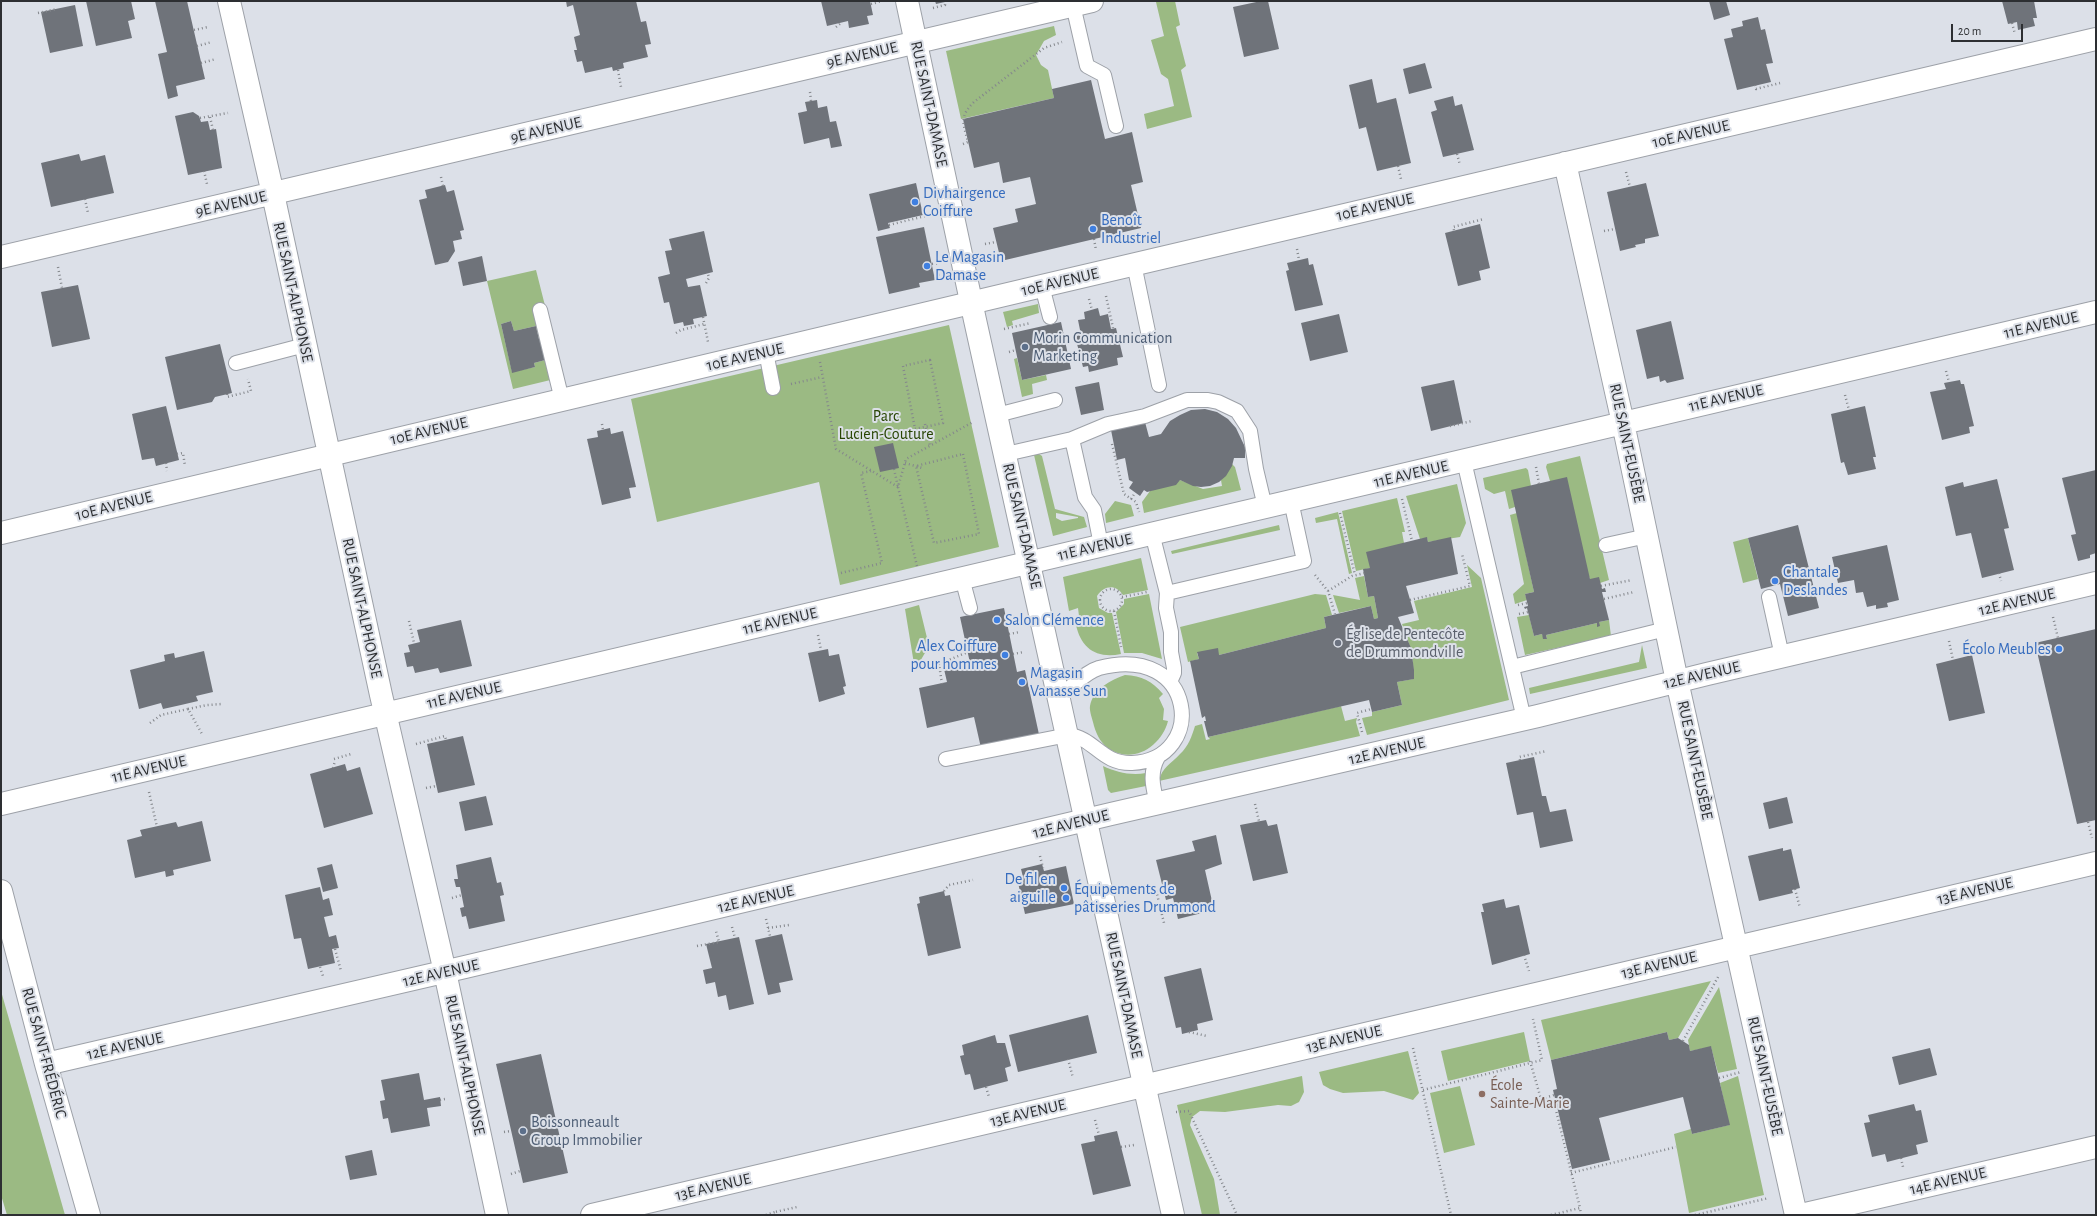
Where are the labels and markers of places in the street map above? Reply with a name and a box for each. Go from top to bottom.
place label: Divhairgence Coiffure [923,183,1006,221]
marker: Divhairgence Coiffure [910,197,920,207]
place label: Benoît Industriel [1101,210,1161,248]
marker: Benoît Industriel [1088,224,1098,234]
place label: Le Magasin Damase [935,247,1004,285]
marker: Le Magasin Damase [922,261,932,271]
place label: Morin Communication Marketing [1033,328,1173,366]
marker: Morin Communication Marketing [1020,342,1030,352]
place label: Chantale Deslandes [1783,562,1848,600]
marker: Chantale Deslandes [1770,576,1780,586]
place label: Salon Clémence [1005,610,1104,630]
marker: Salon Clémence [992,615,1002,625]
place label: Église de Pentecôte de Drummondville [1346,624,1465,662]
place label: Alex Coiffure pour hommes [910,636,997,674]
marker: Église de Pentecôte de Drummondville [1333,638,1343,648]
place label: Écolo Meubles [1962,639,2051,659]
marker: Écolo Meubles [2054,644,2064,654]
marker: Alex Coiffure pour hommes [1000,650,1010,660]
place label: Magasin Vanasse Sun [1030,663,1107,701]
marker: Magasin Vanasse Sun [1017,677,1027,687]
place label: De fil en aiguille [1005,869,1056,907]
place label: Équipements de pâtisseries Drummond [1074,879,1216,917]
marker: De fil en aiguille [1059,883,1069,893]
marker: Équipements de pâtisseries Drummond [1061,893,1071,903]
place label: École Sainte-Marie [1490,1075,1570,1113]
marker: École Sainte-Marie [1477,1089,1487,1099]
place label: Boissonneault Group Immobilier [531,1112,642,1150]
marker: Boissonneault Group Immobilier [518,1126,528,1136]

